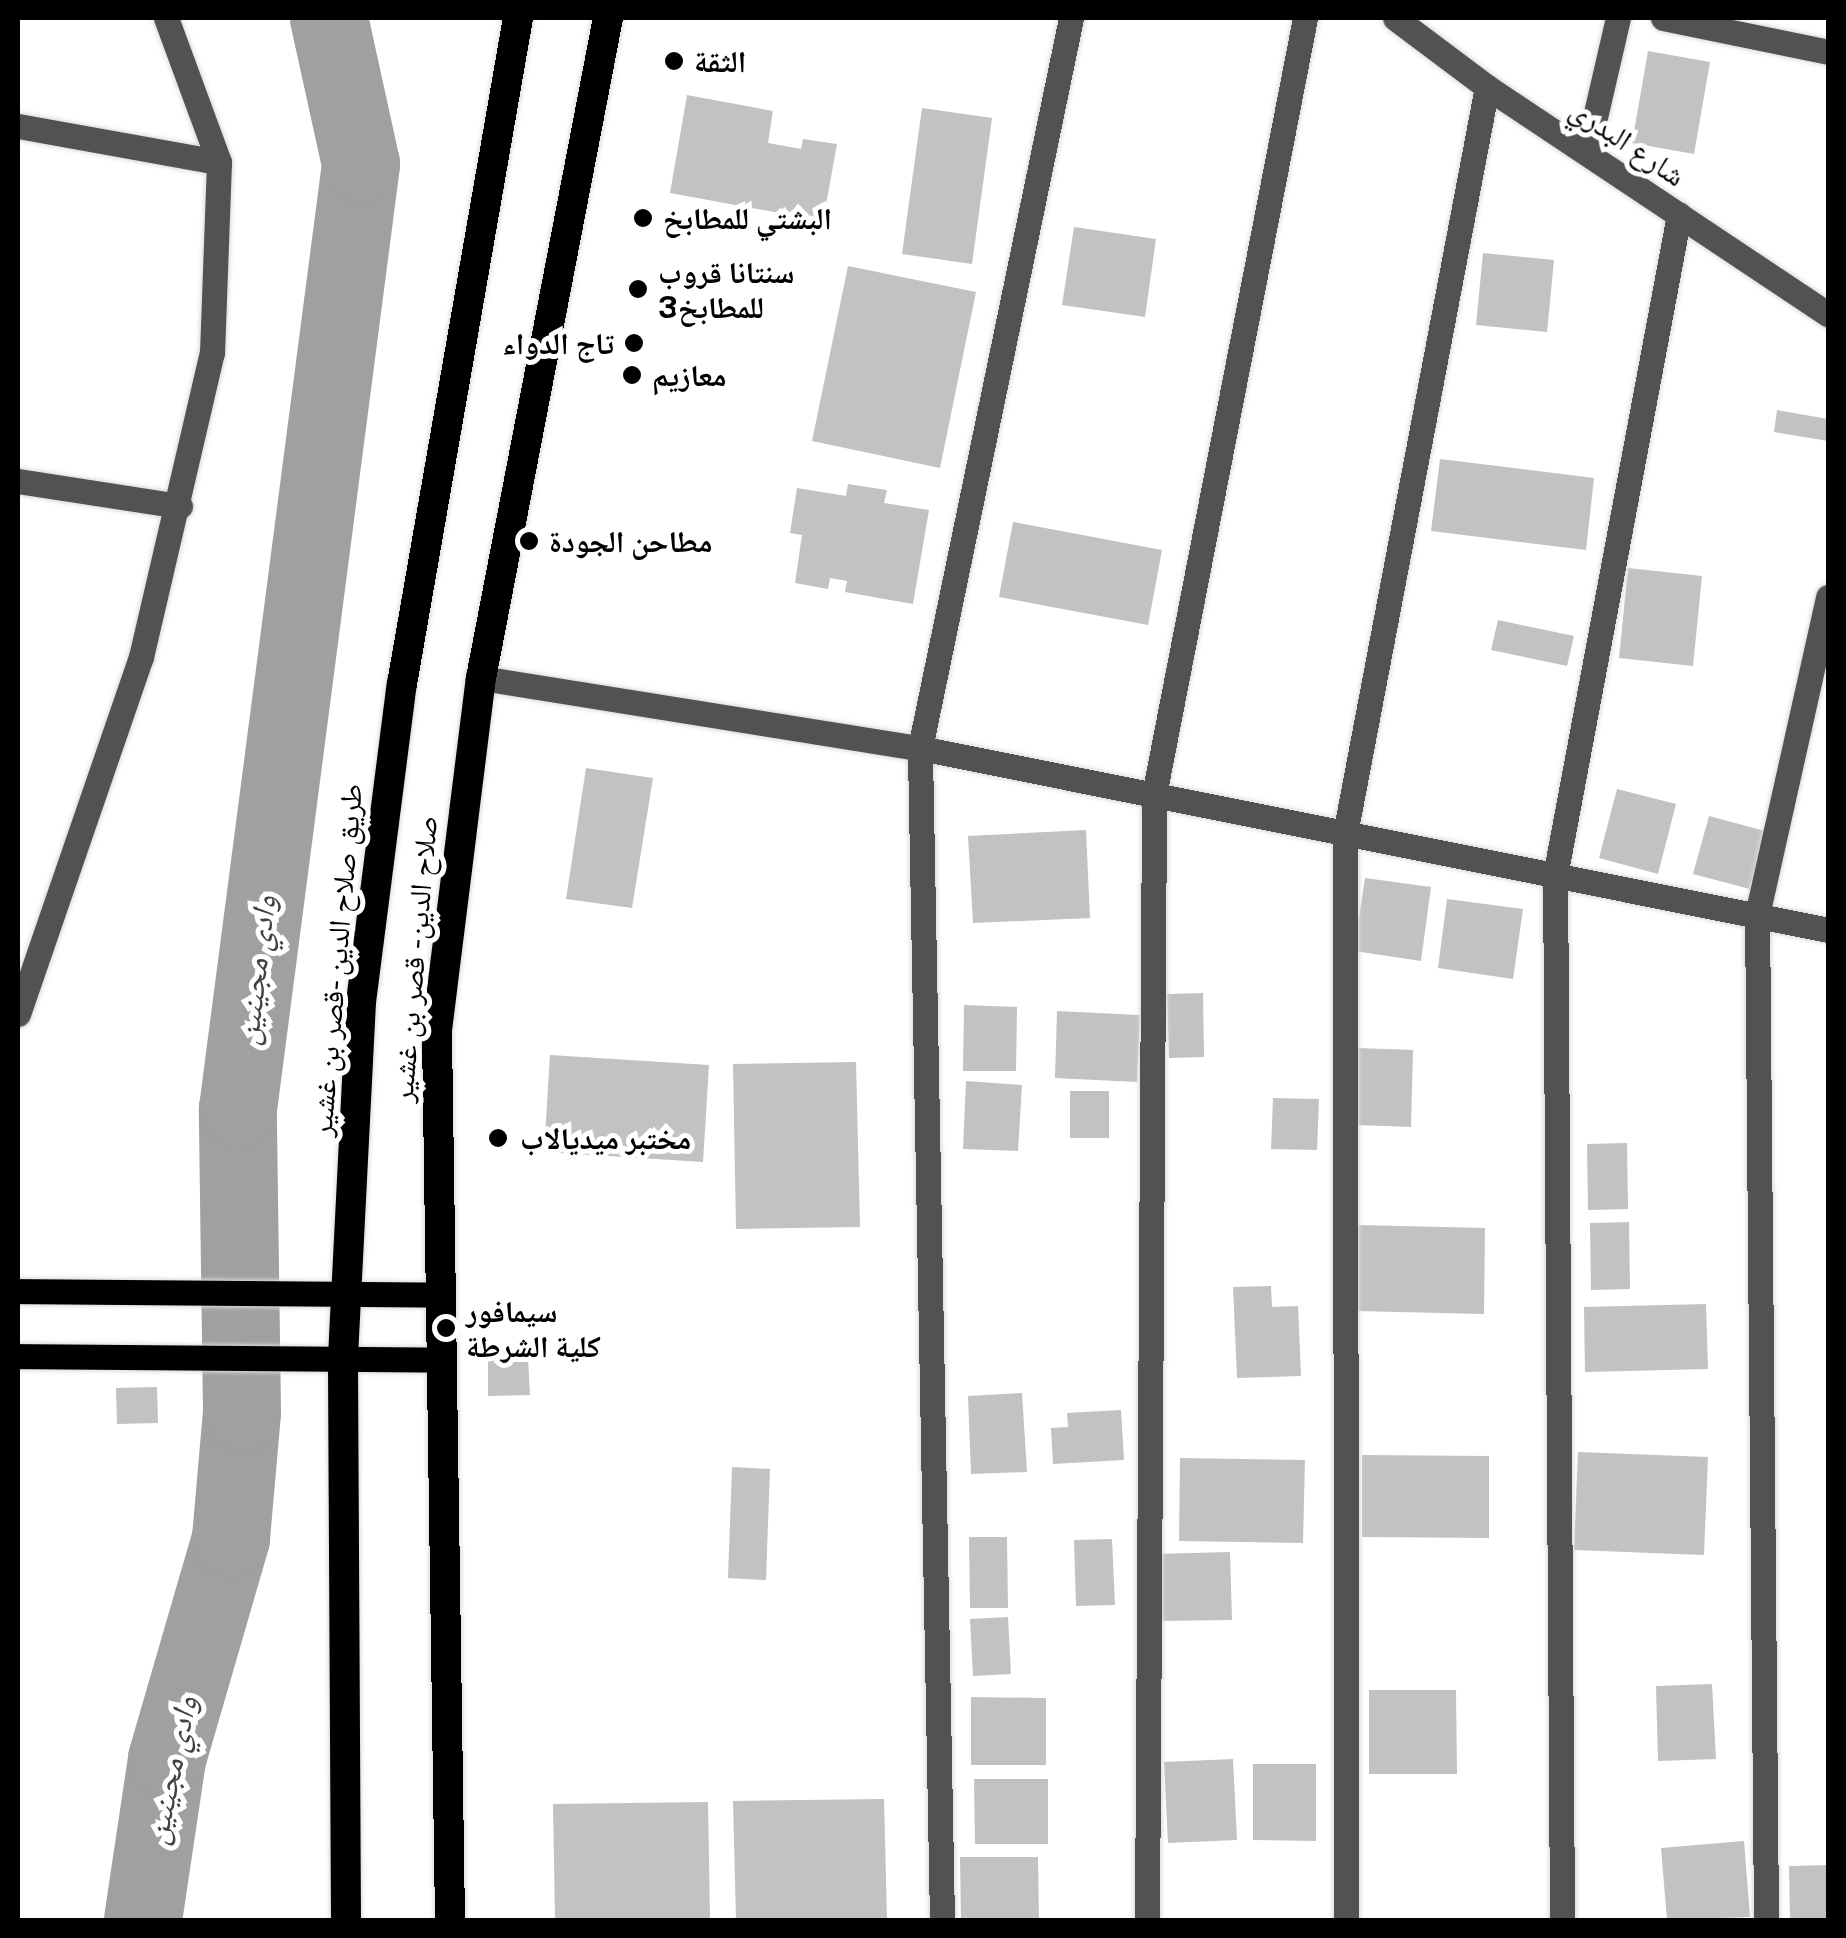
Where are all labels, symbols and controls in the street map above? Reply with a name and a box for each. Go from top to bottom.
place label: الثقة [694,43,746,79]
marker: الثقة [663,50,685,72]
street label: شارع البدري [1564,90,1692,194]
place label: البشتي للمطابخ [663,200,832,236]
marker: البشتي للمطابخ [632,207,654,229]
place label: سنتانا قروب 3للمطابخ [658,254,795,324]
marker: سنتانا قروب 3للمطابخ [627,278,649,300]
place label: تاج الدواء [502,325,614,361]
marker: تاج الدواء [623,332,645,354]
place label: معازيم [652,357,727,393]
marker: معازيم [621,364,643,386]
place label: مطاحن الجودة [549,523,712,559]
marker: مطاحن الجودة [518,530,540,552]
street label: طريق صلاح الدين -قصر بن غشير [302,780,370,1140]
street label: صلاح الدين - قصر بن غشير [383,810,445,1108]
water label: وادي مجينين [228,893,284,1047]
place label: مختبر ميديالاب [520,1120,691,1156]
marker: مختبر ميديالاب [485,1125,511,1151]
place label: سيمافور كلية الشرطة [466,1293,601,1364]
marker: سيمافور كلية الشرطة [435,1317,457,1339]
water label: وادي مجينين [137,1692,205,1848]

